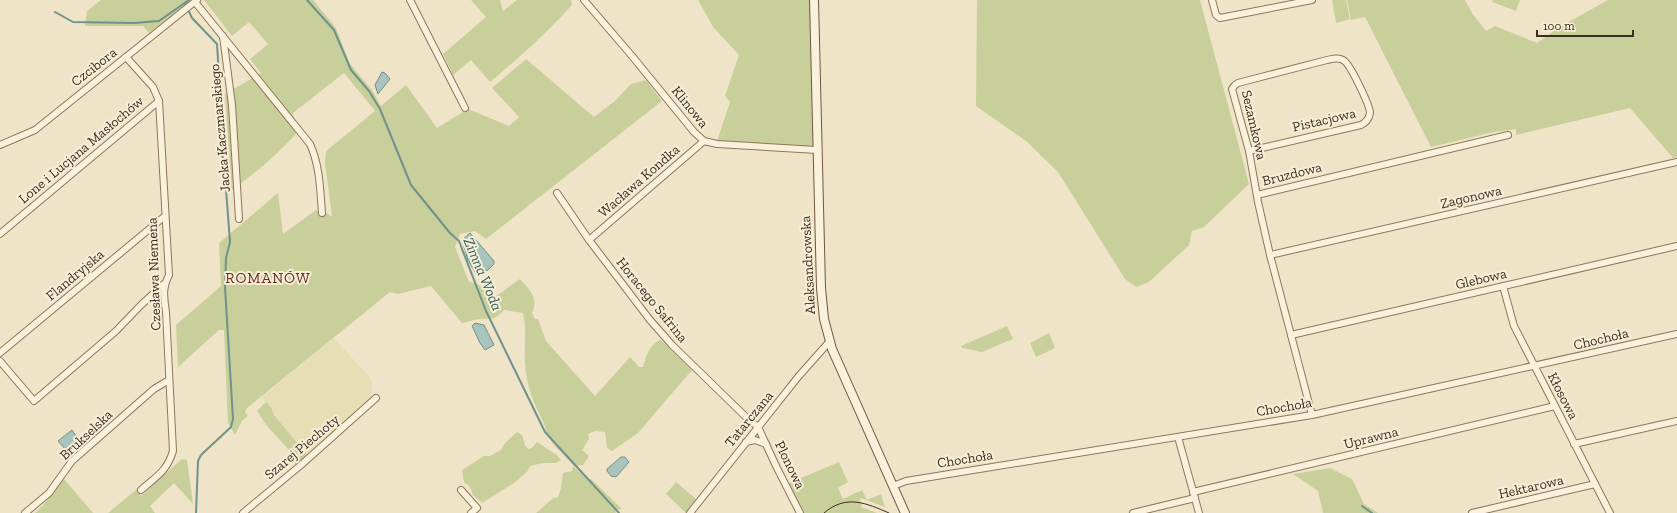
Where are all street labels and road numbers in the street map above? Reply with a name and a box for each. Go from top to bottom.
street label: Czcibora [68,44,120,90]
street label: Jacka Kaczmarskiego [206,63,234,193]
street label: Klinowa [668,83,712,132]
street label: Sezamkowa [1238,89,1270,162]
street label: Lone i Lucjana Masłochów [15,93,147,207]
street label: Pistacjowa [1291,104,1358,136]
street label: Wacława Kondka [595,141,683,221]
street label: Bruzdowa [1260,158,1324,190]
street label: Zagonowa [1439,182,1503,212]
street label: Aleksandrowska [797,215,819,315]
street label: Czesława Niemena [144,217,164,331]
street label: Flandryjska [42,246,108,304]
street label: Horacego Safrina [613,254,692,346]
street label: Glebowa [1454,265,1508,293]
street label: Chochoła [1572,324,1630,354]
street label: Kłosowa [1544,370,1582,423]
street label: Tatarczana [721,387,777,451]
street label: Chochoła [1255,394,1313,420]
street label: Brukselska [56,406,116,464]
street label: Szarej Piechoty [261,410,343,483]
street label: Uprawna [1342,423,1400,453]
street label: Plonowa [771,438,809,492]
street label: Chochoła [936,446,994,472]
street label: Hektarowa [1497,471,1566,503]

